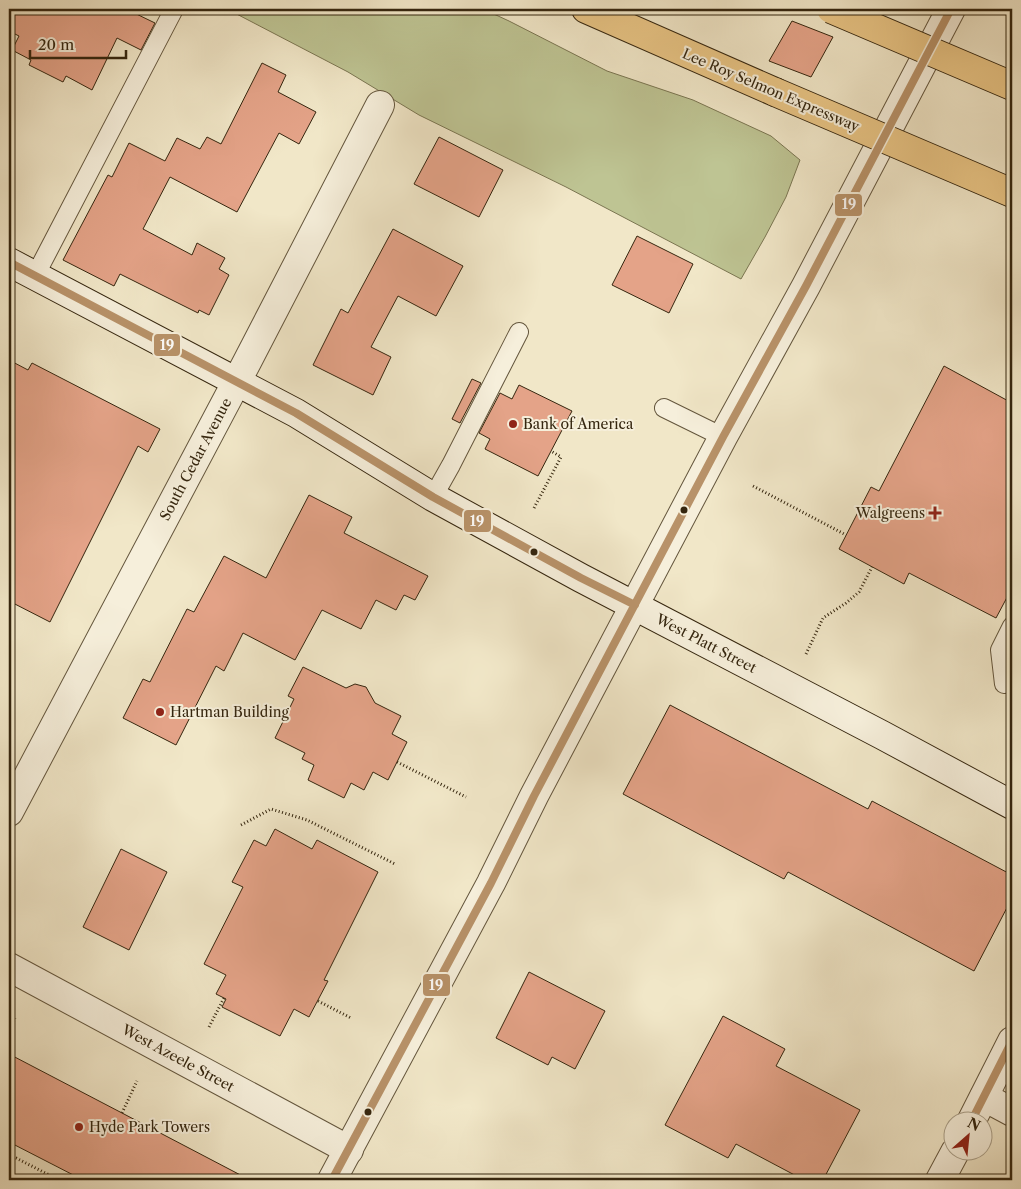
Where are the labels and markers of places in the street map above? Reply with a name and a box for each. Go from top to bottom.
place label: Bank of America [523,415,634,433]
marker: Bank of America [507,418,519,430]
place label: Walgreens [855,504,925,522]
unlabelled marker [679,505,689,515]
marker: Walgreens [929,507,941,519]
unlabelled marker [529,547,539,557]
place label: Hartman Building [170,703,289,721]
marker: Hartman Building [154,706,166,718]
unlabelled marker [363,1107,373,1117]
place label: Hyde Park Towers [89,1118,210,1136]
marker: Hyde Park Towers [73,1121,85,1133]

